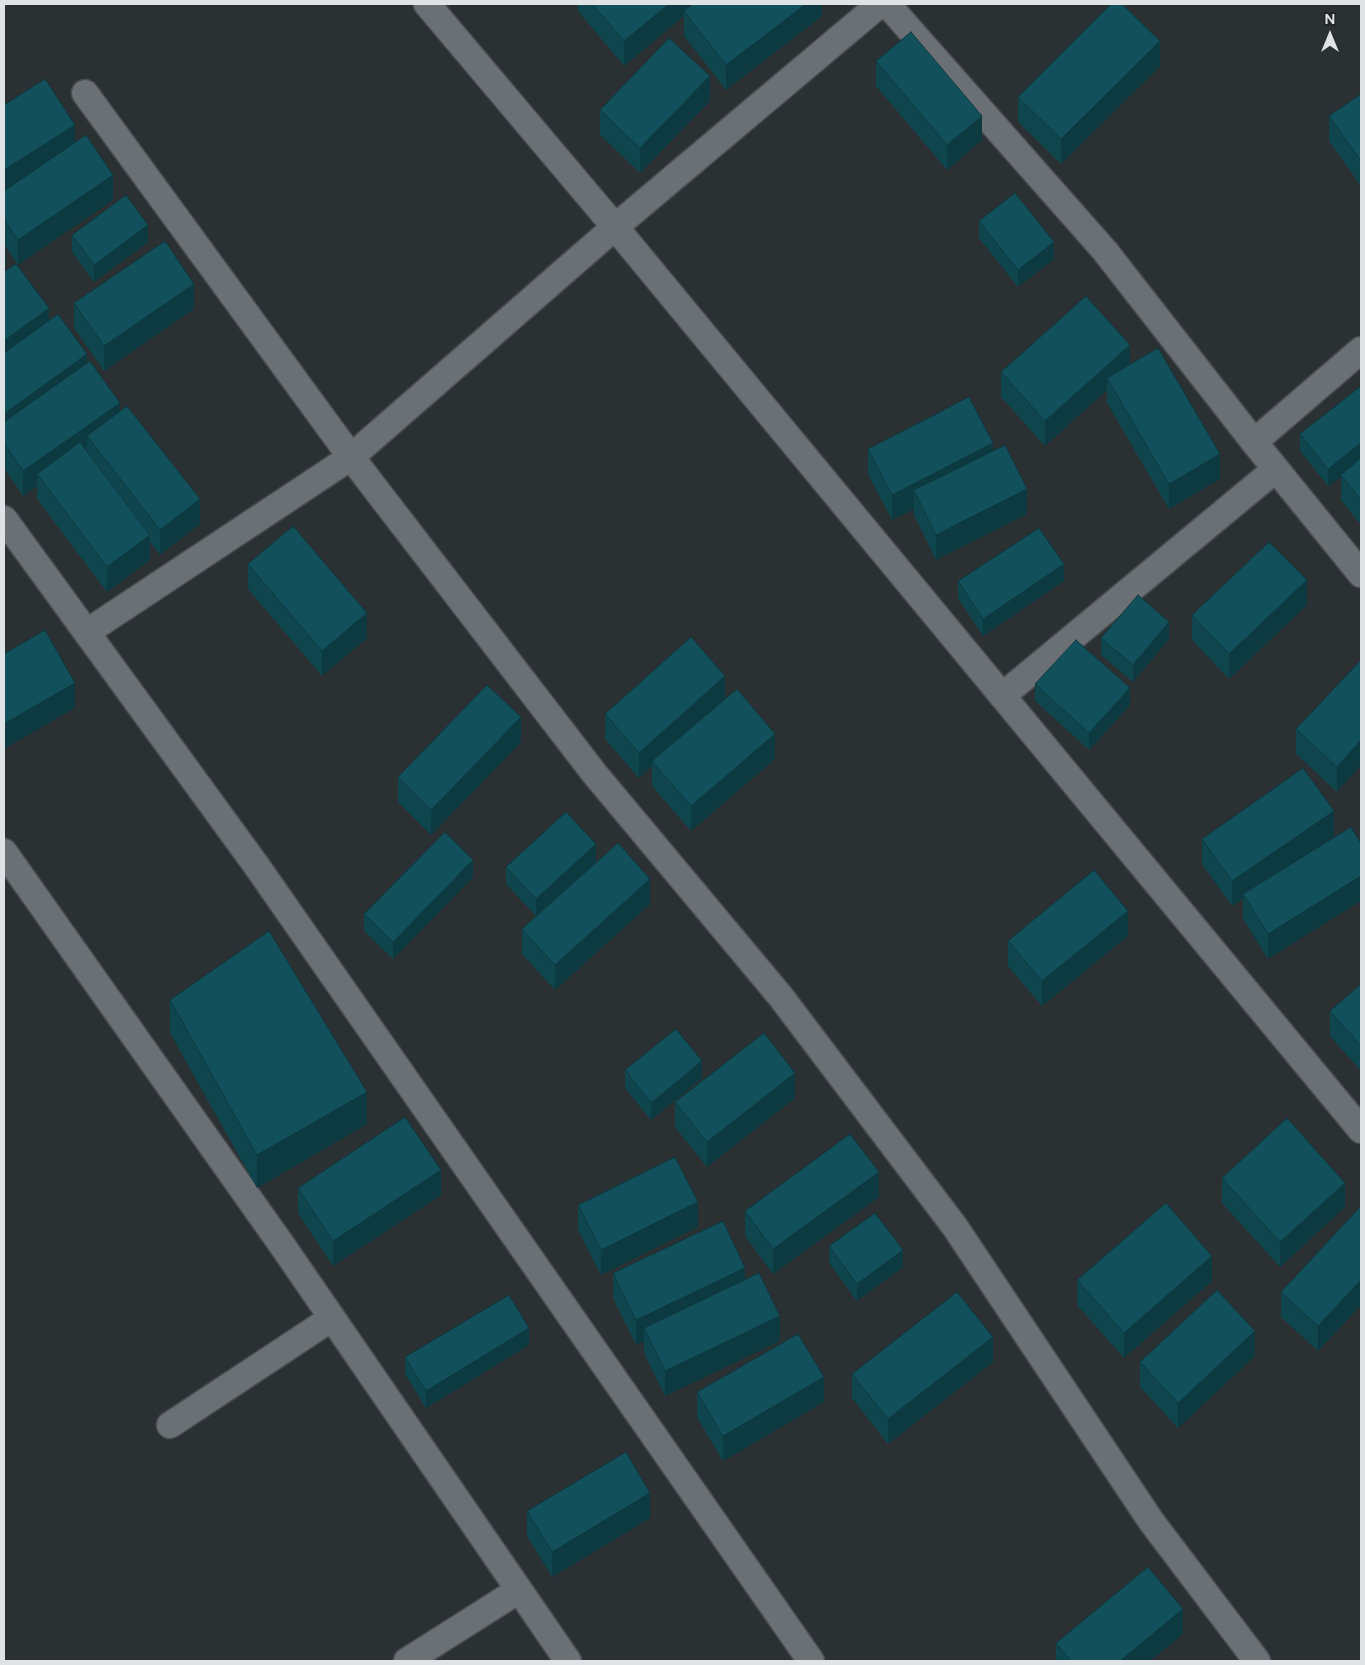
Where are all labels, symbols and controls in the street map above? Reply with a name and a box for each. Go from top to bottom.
north arrow [1305,10,1355,60]
text: N [1325,11,1335,28]

